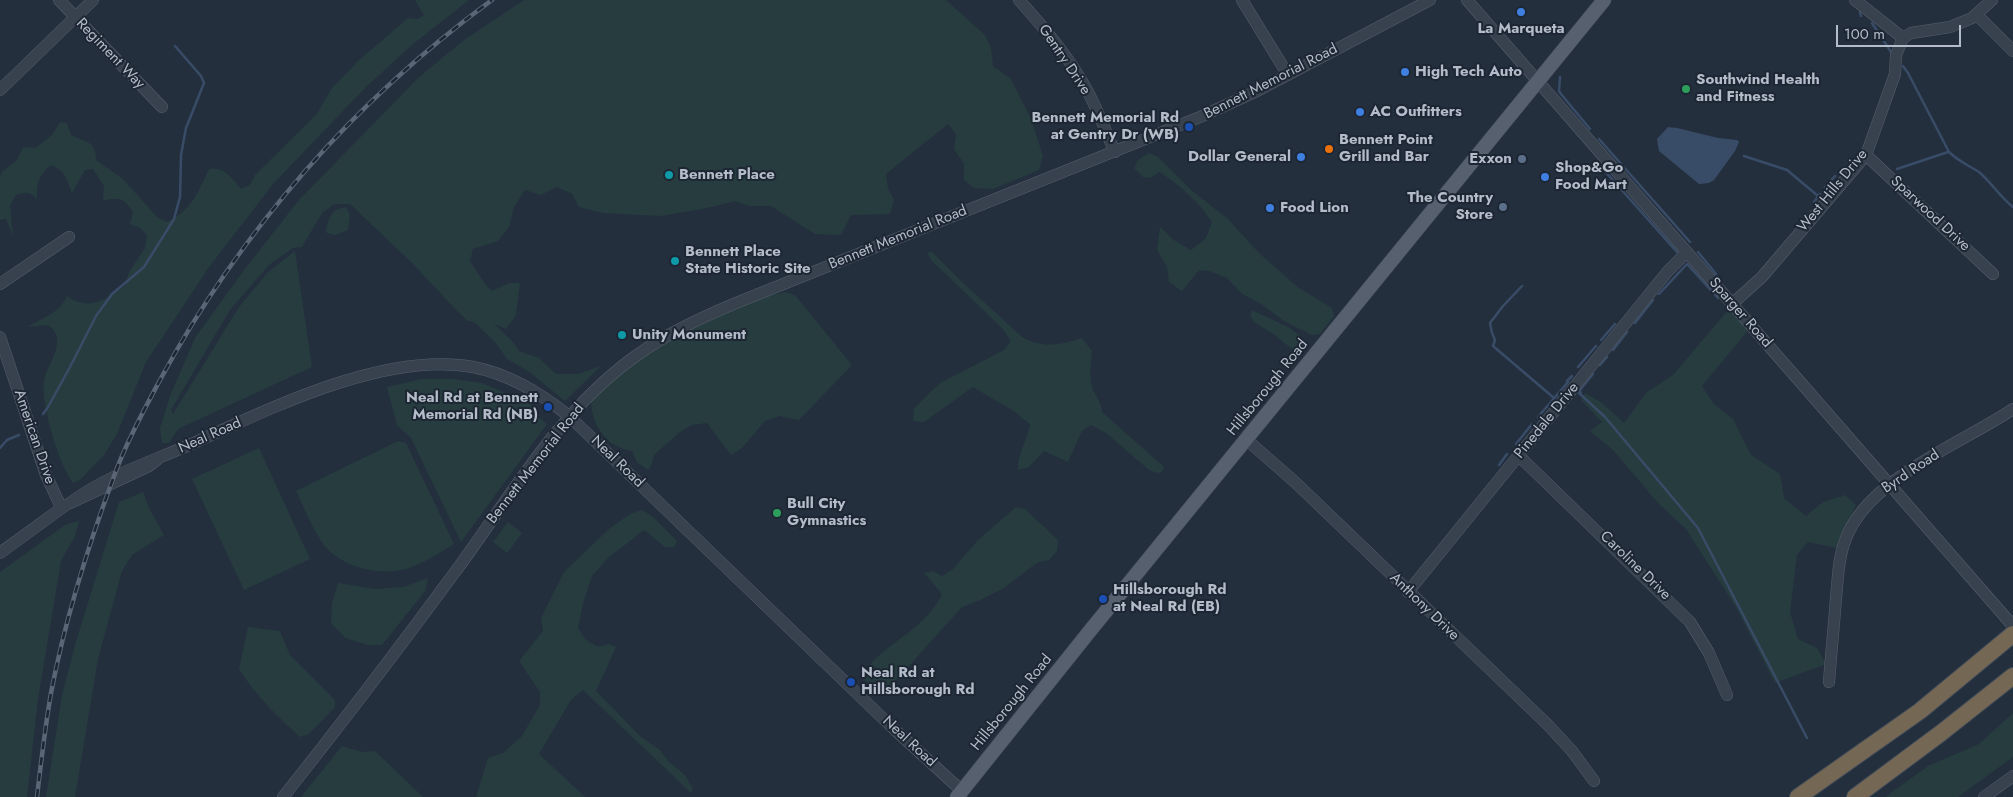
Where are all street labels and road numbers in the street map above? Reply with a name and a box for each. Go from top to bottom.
street label: Regiment Way [72,15,148,93]
street label: Gentry Drive [1034,21,1094,99]
street label: Bennett Memorial Road [1201,40,1341,124]
street label: West Hills Drive [1794,146,1872,236]
street label: Sparwood Drive [1886,173,1974,255]
street label: Bennett Memorial Road [826,202,970,274]
street label: Sparger Road [1705,274,1775,352]
street label: Hillsborough Road [1224,336,1312,440]
street label: Pinedale Drive [1511,379,1583,463]
street label: American Drive [9,388,59,486]
street label: Bennett Memorial Road [483,400,589,528]
street label: Neal Road [176,414,244,458]
street label: Neal Road [587,432,647,492]
street label: Byrd Road [1879,446,1943,498]
street label: Caroline Drive [1596,528,1674,604]
street label: Anthony Drive [1385,569,1463,645]
street label: Hillsborough Road [968,651,1056,755]
street label: Neal Road [878,713,940,771]

